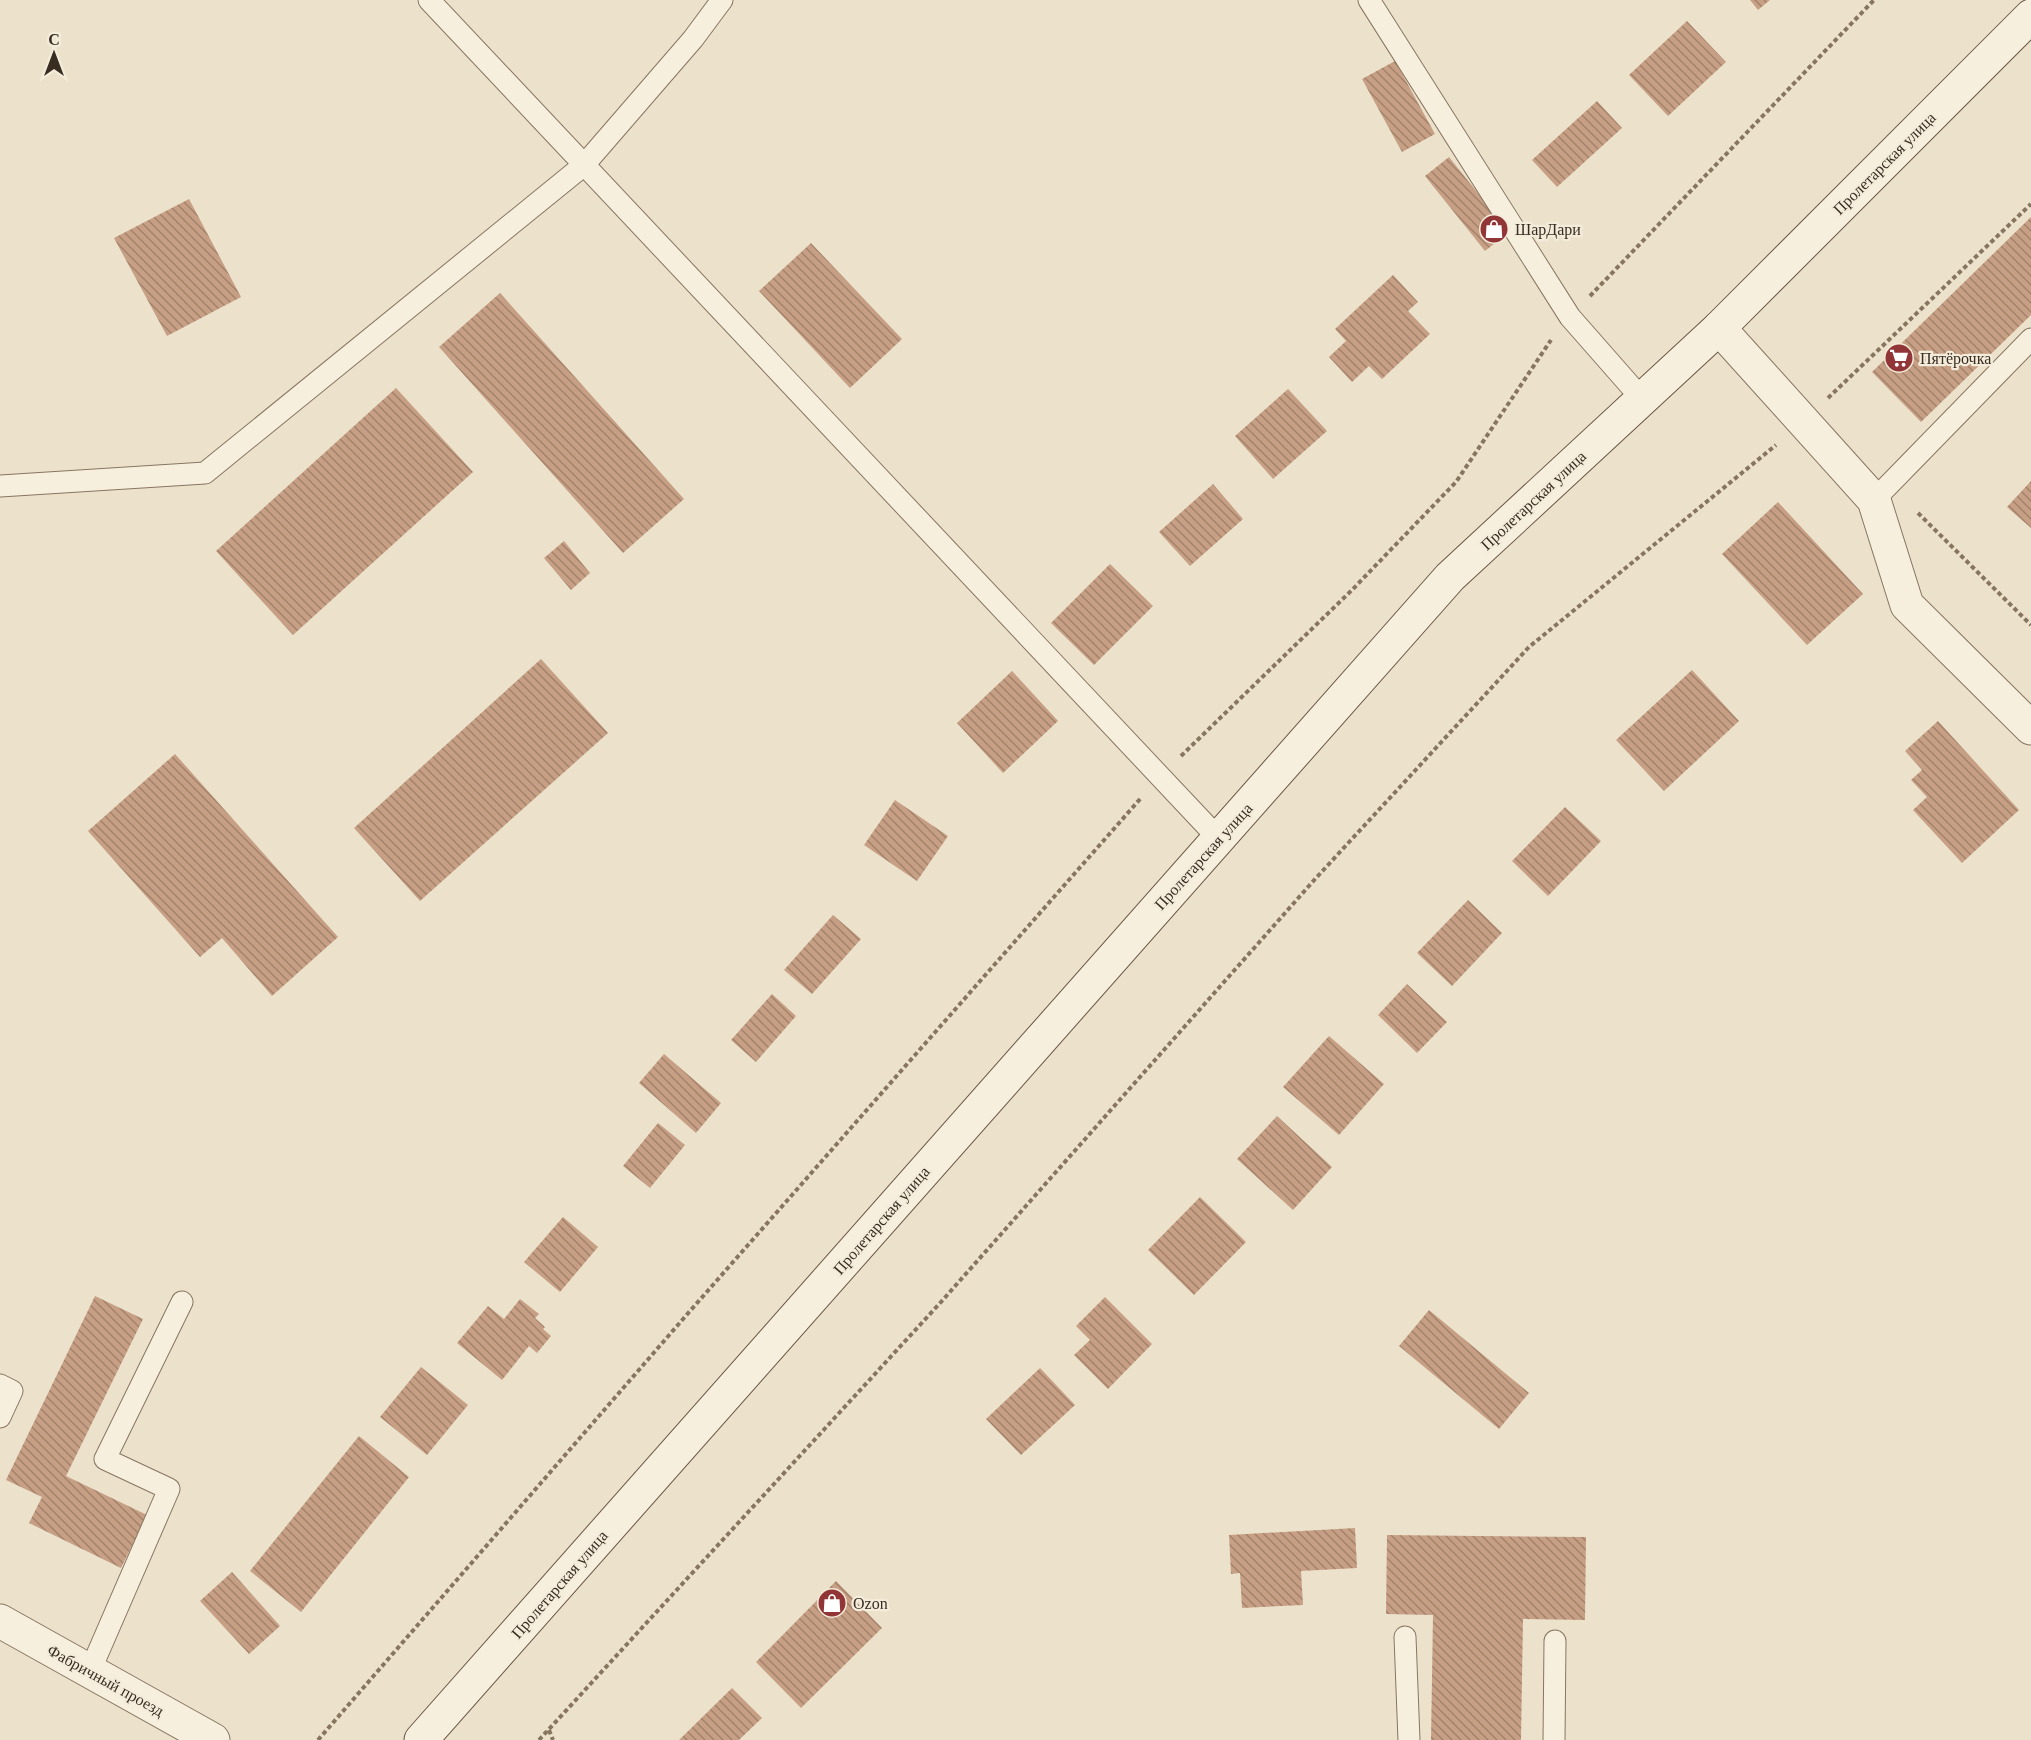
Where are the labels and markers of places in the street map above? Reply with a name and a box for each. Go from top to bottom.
shop icon: ШарДари [1478,213,1510,245]
place label: ШарДари [1515,221,1581,239]
supermarket icon: Пятёрочка [1883,342,1915,374]
place label: Пятёрочка [1920,350,1991,368]
shop icon: Ozon [816,1587,848,1619]
place label: Ozon [853,1595,888,1612]

